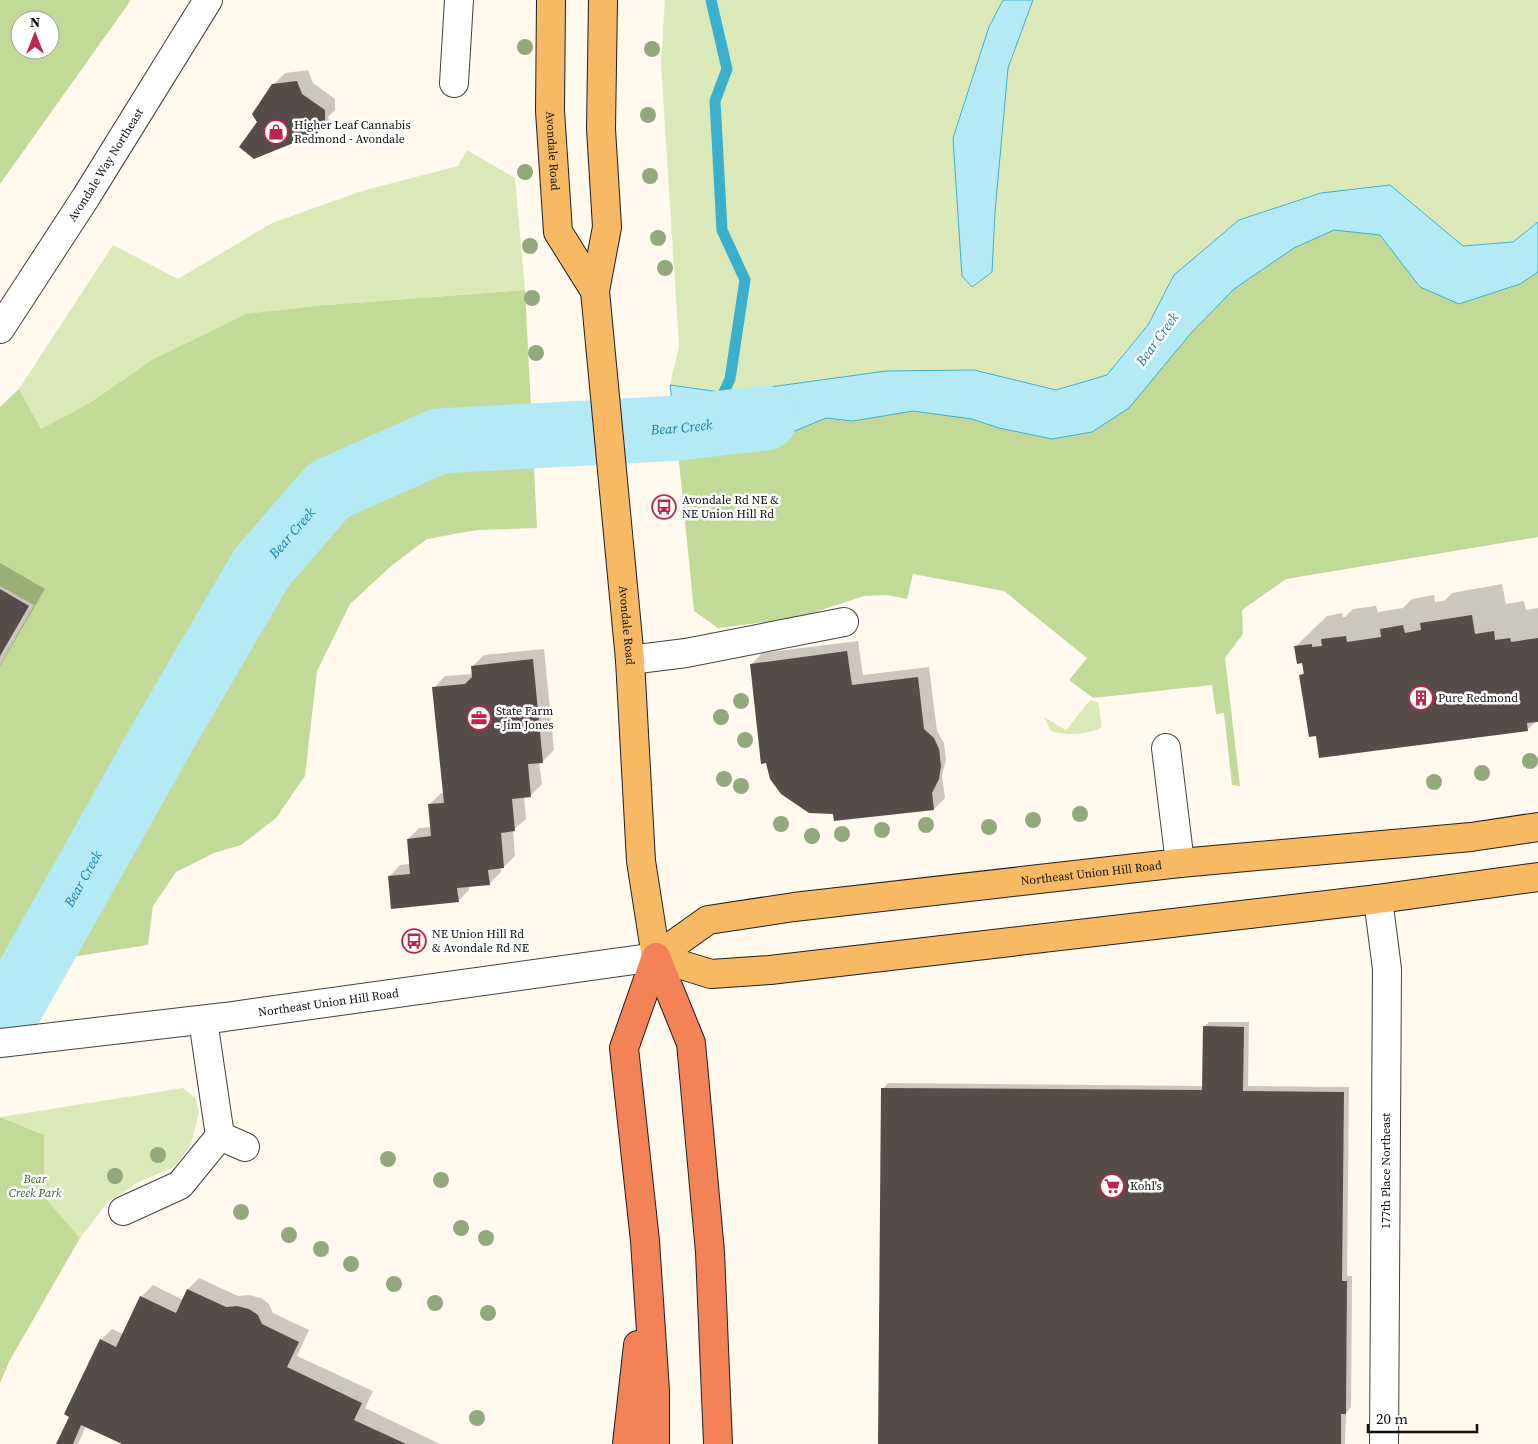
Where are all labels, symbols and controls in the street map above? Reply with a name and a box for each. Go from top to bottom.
north arrow [10,10,60,60]
text: N [30,12,40,32]
street label: Avondale Way Northeast [64,105,147,225]
street label: Avondale Road [542,111,563,191]
place label: Higher Leaf Cannabis Redmond - Avondale [294,117,411,147]
shop icon: Higher Leaf Cannabis Redmond - Avondale [263,119,289,145]
water label: Bear Creek [1130,308,1183,371]
water label: Bear Creek [649,414,714,440]
place label: Avondale Rd NE & NE Union Hill Rd [682,492,779,522]
bus stop icon: Avondale Rd NE & NE Union Hill Rd [651,494,677,520]
water label: Bear Creek [263,503,320,563]
street label: Avondale Road [615,585,638,665]
building icon: Pure Redmond [1408,685,1434,711]
place label: Pure Redmond [1438,690,1518,706]
place label: State Farm - Jim Jones [496,703,554,733]
office icon: State Farm - Jim Jones [466,705,492,731]
water label: Bear Creek [59,847,107,911]
street label: Northeast Union Hill Road [1020,857,1163,889]
place label: NE Union Hill Rd & Avondale Rd NE [432,926,529,956]
bus stop icon: NE Union Hill Rd & Avondale Rd NE [401,928,427,954]
street label: Northeast Union Hill Road [257,985,400,1020]
street label: 177th Place Northeast [1378,1113,1394,1229]
park label: Bear Creek Park [9,1171,62,1201]
supermarket icon: Kohl's [1099,1173,1125,1199]
place label: Kohl's [1130,1178,1162,1194]
scale bar [1368,1402,1477,1434]
text: 20 m [1376,1408,1408,1429]

